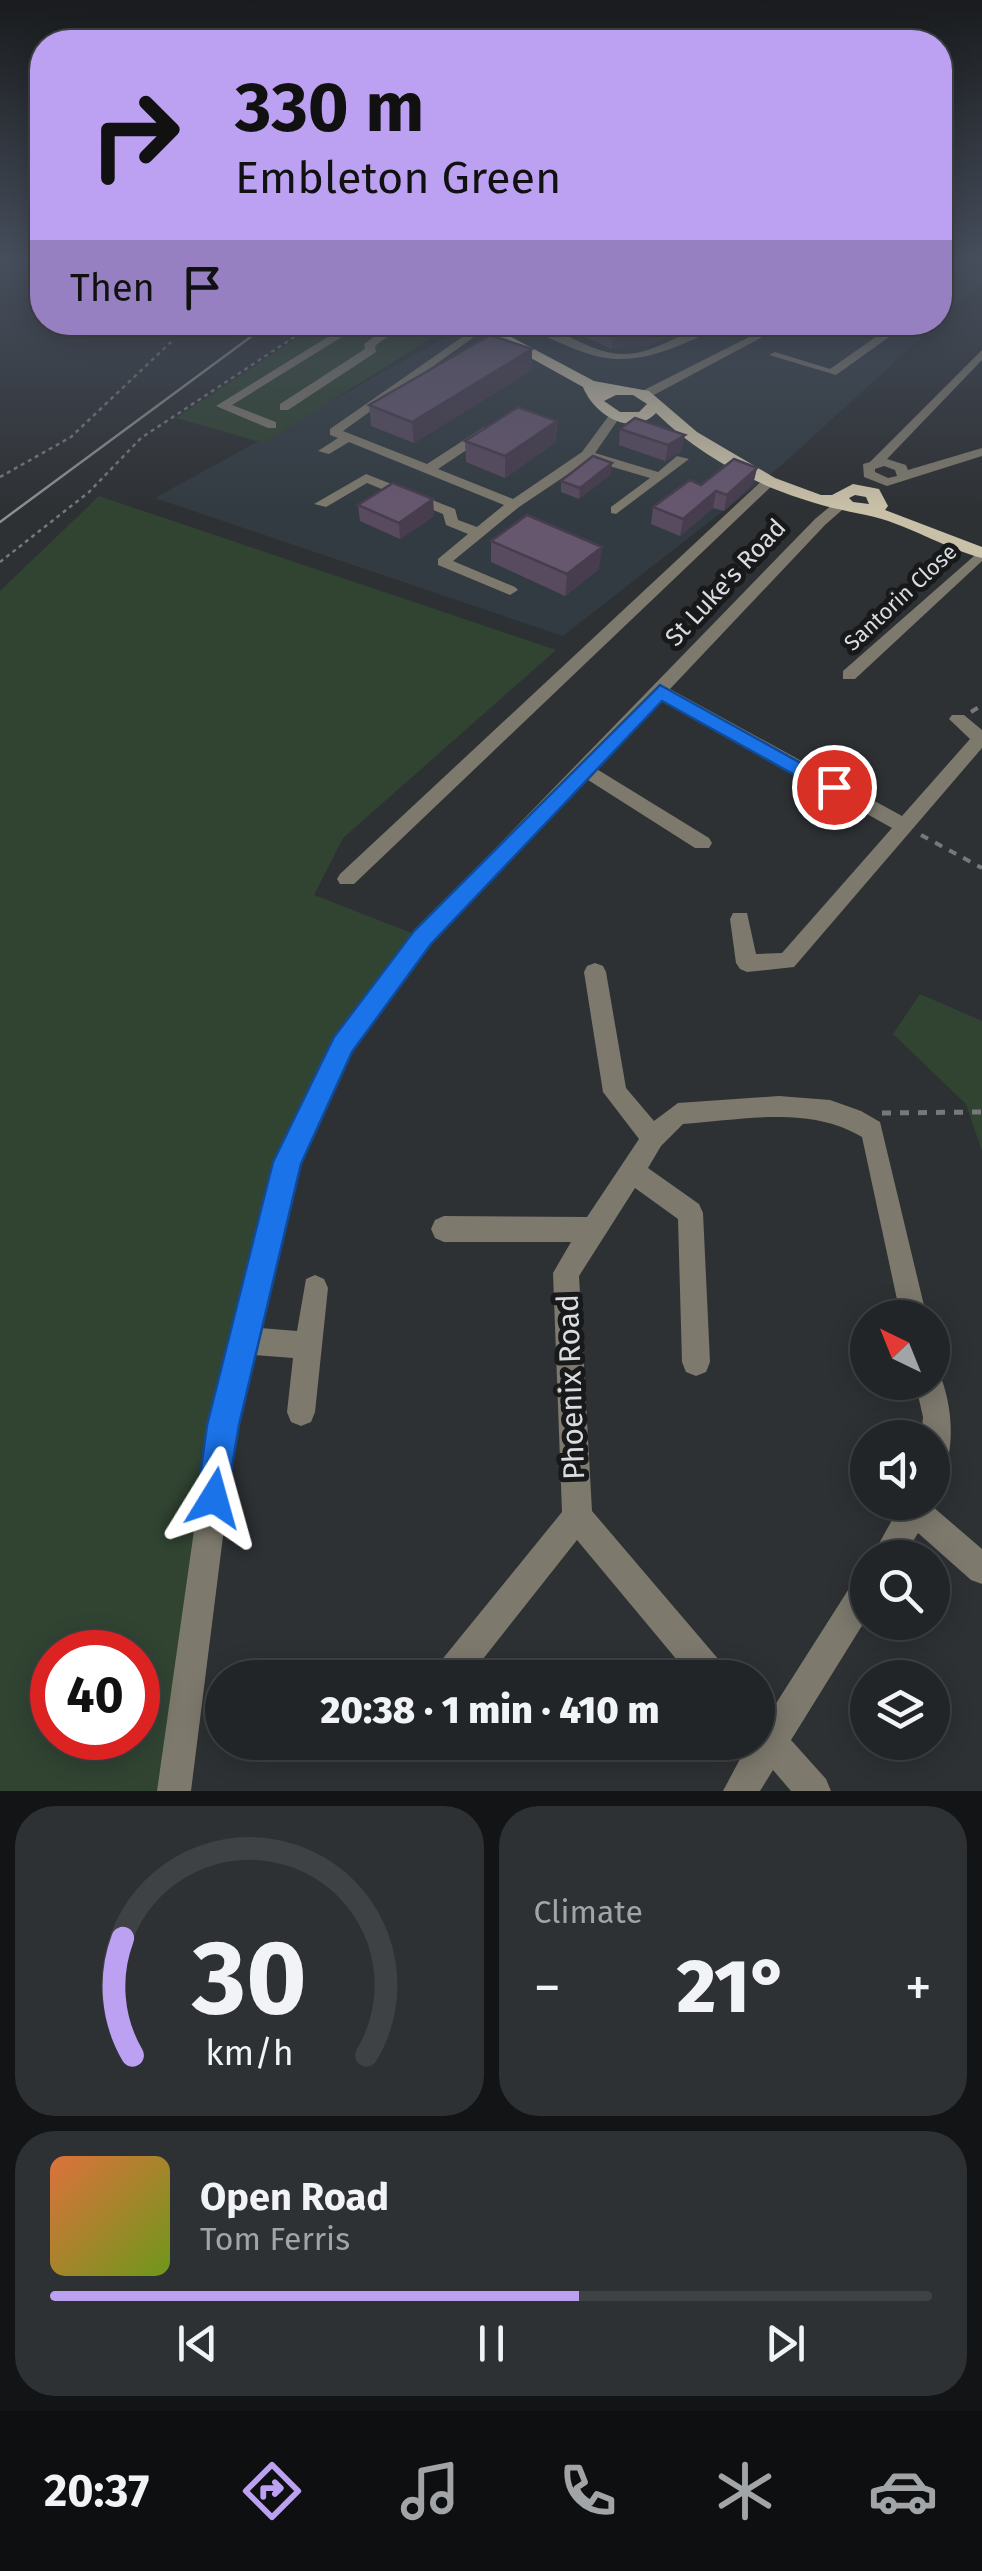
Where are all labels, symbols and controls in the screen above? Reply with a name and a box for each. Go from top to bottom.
text: 330 m [235,66,425,150]
icon: right [70,70,200,200]
text: Embleton Green [235,151,561,205]
icon: arrive [175,260,230,315]
text: Then [70,265,155,311]
street label: St Luke's Road [659,513,792,653]
street label: Santorin Close [838,538,962,656]
pin [792,745,877,830]
icon: arrive [807,760,862,815]
street label: Phoenix Road [550,1293,592,1481]
north arrow [850,1300,950,1400]
map controls [850,1300,950,1760]
button: sound [850,1420,950,1520]
position arrow [162,1446,266,1550]
button: search [850,1540,950,1640]
speed limit sign: 40 [30,1630,160,1760]
button: layers [850,1660,950,1760]
text: 20:38 · 1 min · 410 m [321,1687,659,1733]
text: Climate [534,1893,643,1931]
text: 30 [191,1916,307,2041]
text: 21° [677,1942,789,2032]
text: − [534,1955,561,2021]
text: + [905,1955,932,2021]
text: km/h [205,2032,293,2074]
text: Open Road [200,2174,389,2220]
text: Tom Ferris [200,2220,350,2258]
icon: previous [170,2316,225,2371]
icon: pause [464,2316,519,2371]
icon: next [758,2316,813,2371]
icon: directions [237,2456,307,2526]
icon: music [395,2456,465,2526]
icon: phone [553,2456,623,2526]
icon: climate [710,2456,780,2526]
icon: car [868,2456,938,2526]
text: 20:37 [44,2464,149,2518]

